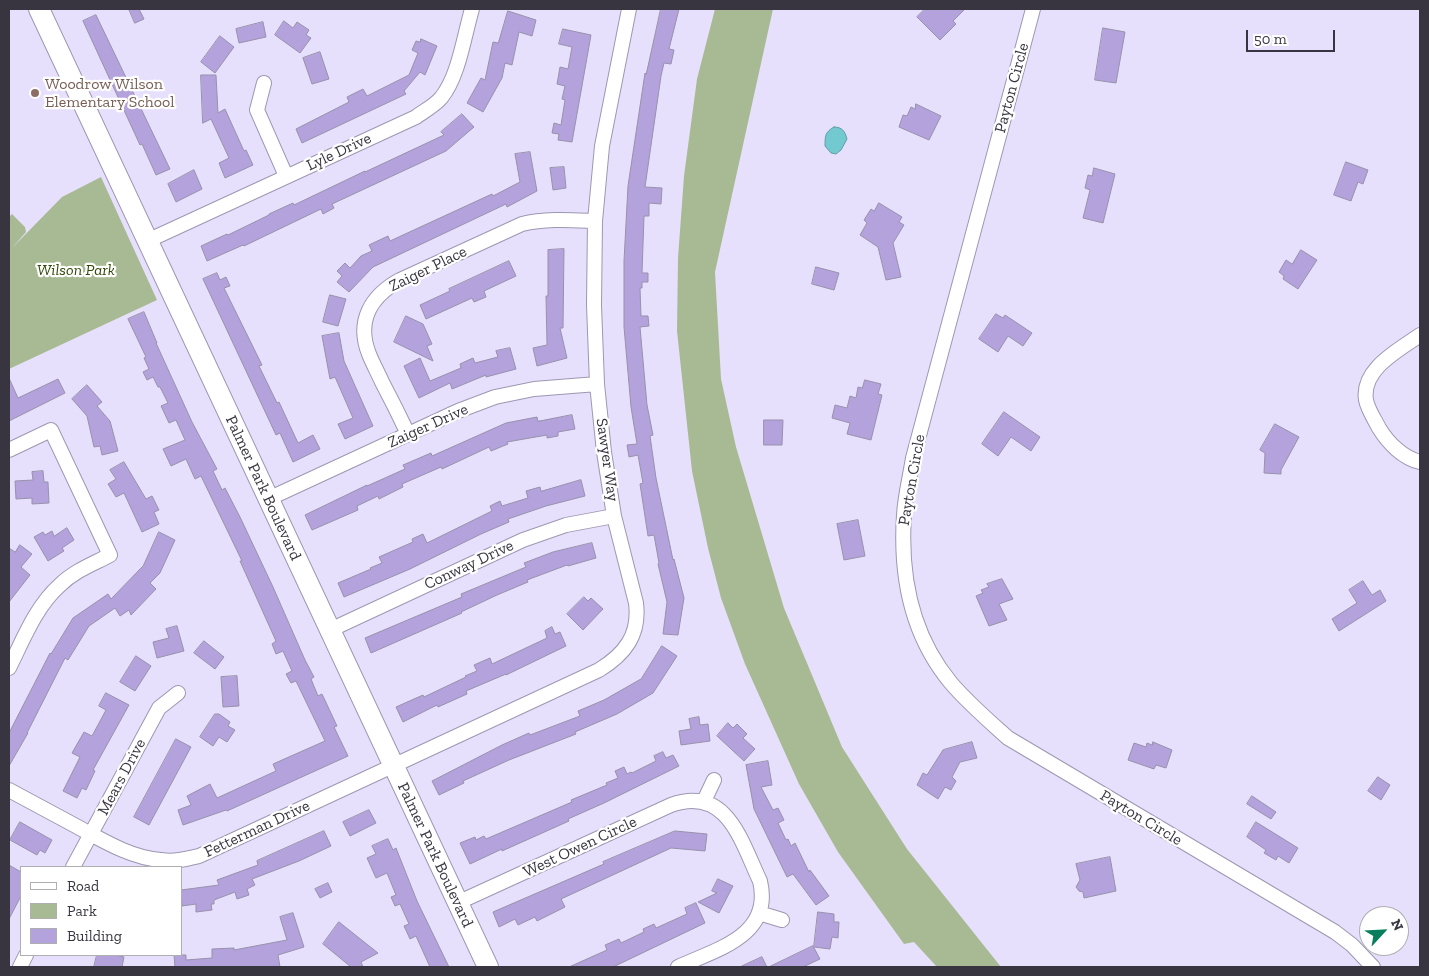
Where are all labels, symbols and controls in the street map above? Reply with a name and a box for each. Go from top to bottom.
scale bar [1249,20,1338,52]
text: 50 m [1254,30,1287,48]
street label: Payton Circle [991,41,1033,135]
place label: Woodrow Wilson Elementary School [45,74,174,112]
marker: Woodrow Wilson Elementary School [29,87,41,99]
street label: Lyle Drive [304,129,374,175]
street label: Zaiger Place [386,242,470,296]
park label: Wilson Park [37,260,115,280]
street label: Zaiger Drive [385,400,471,452]
street label: Palmer Park Boulevard [221,412,305,564]
street label: Sawyer Way [592,417,622,503]
street label: Payton Circle [895,433,929,527]
street label: Conway Drive [421,536,517,594]
street label: Mears Drive [94,735,150,819]
street label: Palmer Park Boulevard [393,779,477,931]
street label: Payton Circle [1096,786,1186,850]
street label: Fetterman Drive [201,796,313,862]
street label: West Owen Circle [520,812,640,882]
legend [20,866,182,956]
text: Road [67,877,99,895]
text: Park [67,902,97,920]
north arrow [1359,906,1409,956]
text: N [1387,916,1407,933]
text: Building [67,927,122,945]

